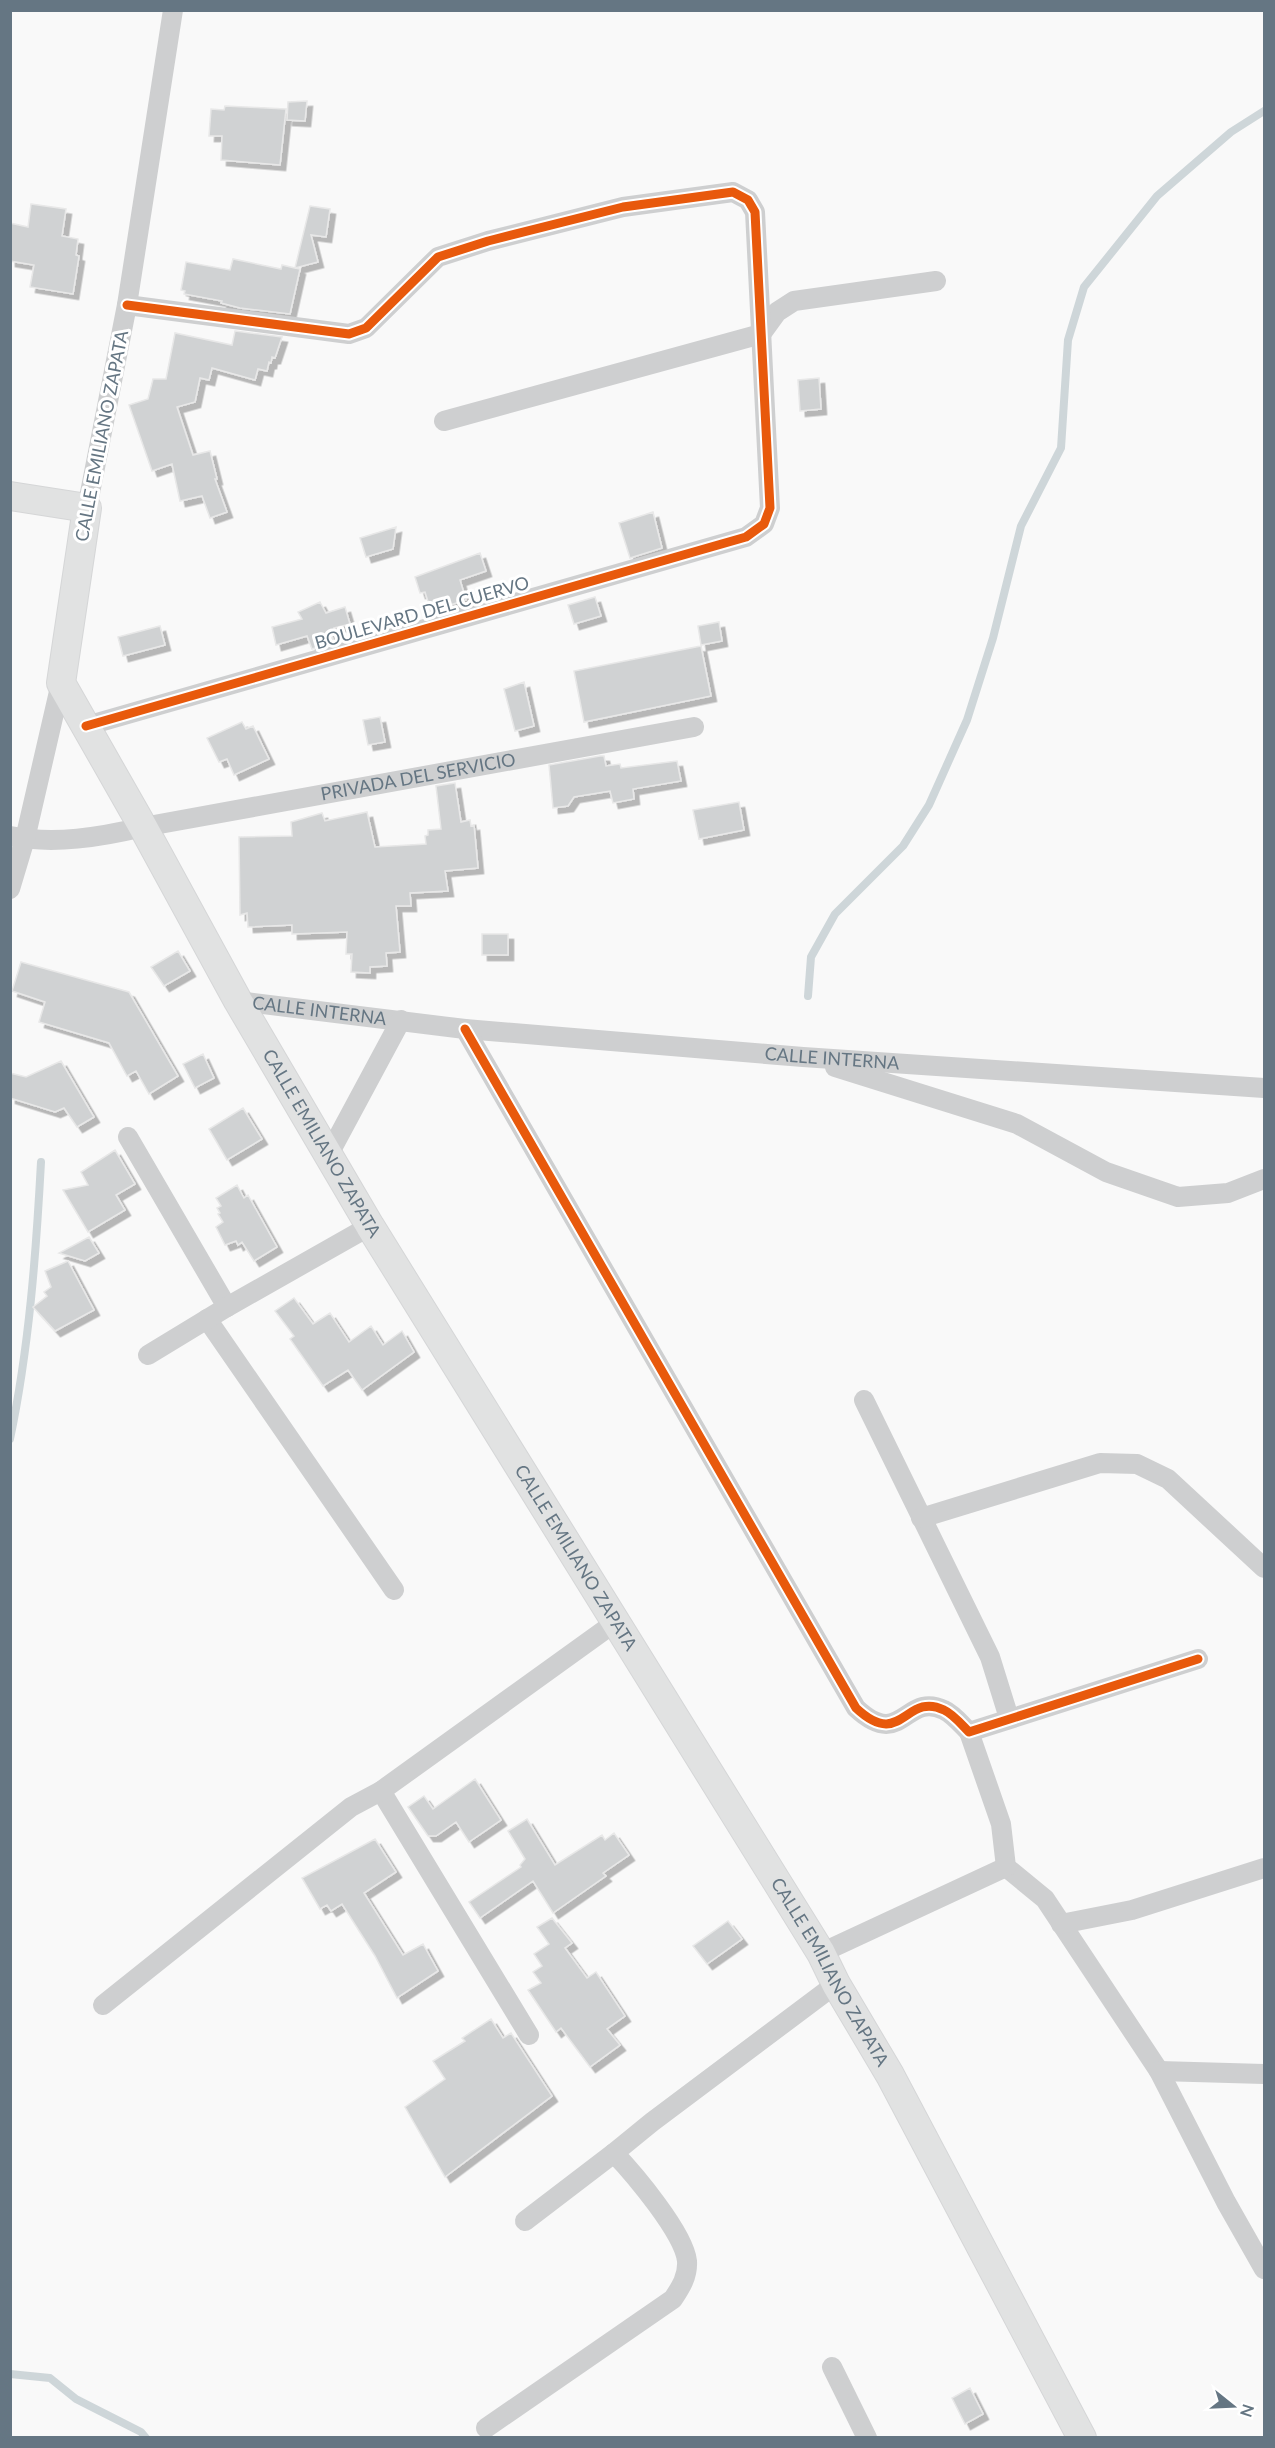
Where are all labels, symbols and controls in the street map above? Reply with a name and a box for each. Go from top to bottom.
street label: CALLE EMILIANO ZAPATA [70,328,132,543]
street label: BOULEVARD DEL CUERVO [312,571,532,653]
street label: PRIVADA DEL SERVICIO [319,748,517,805]
street label: CALLE INTERNA [251,991,389,1029]
street label: CALLE INTERNA [764,1042,901,1074]
street label: CALLE EMILIANO ZAPATA [259,1045,387,1242]
street label: CALLE EMILIANO ZAPATA [511,1460,643,1655]
street label: CALLE EMILIANO ZAPATA [767,1873,895,2070]
north arrow [1203,2376,1263,2436]
text: N [1237,2402,1259,2420]

